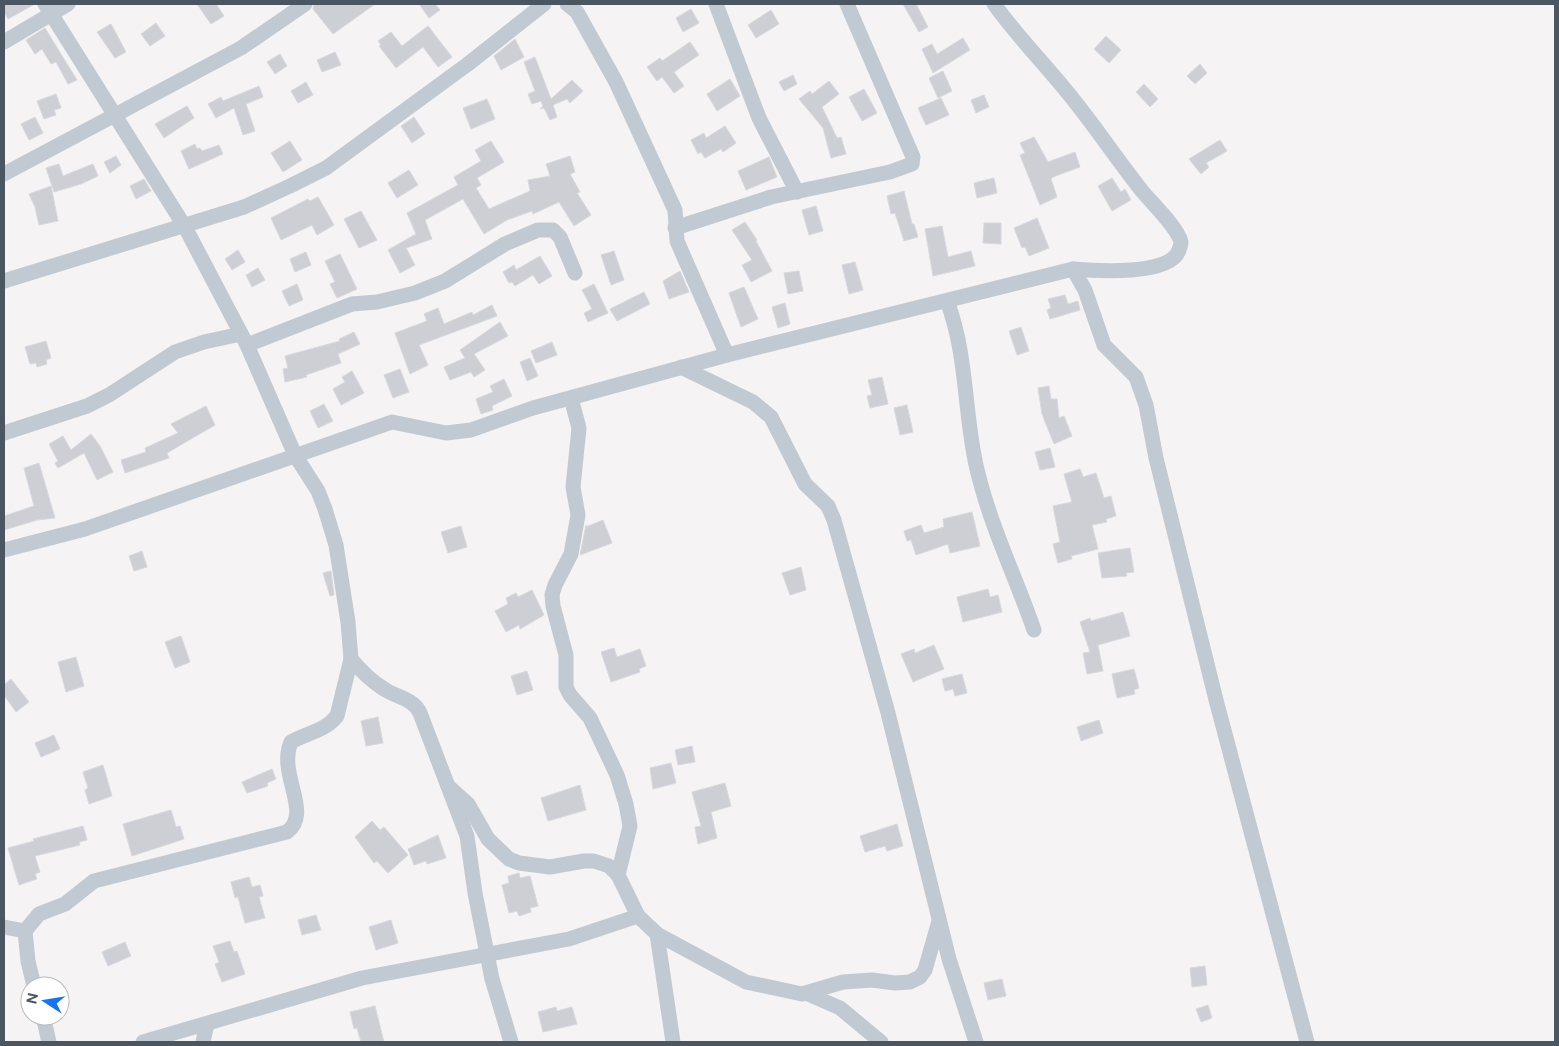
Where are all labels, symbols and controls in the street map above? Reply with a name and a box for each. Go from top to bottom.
north arrow [20,976,70,1026]
text: N [23,991,41,1005]

